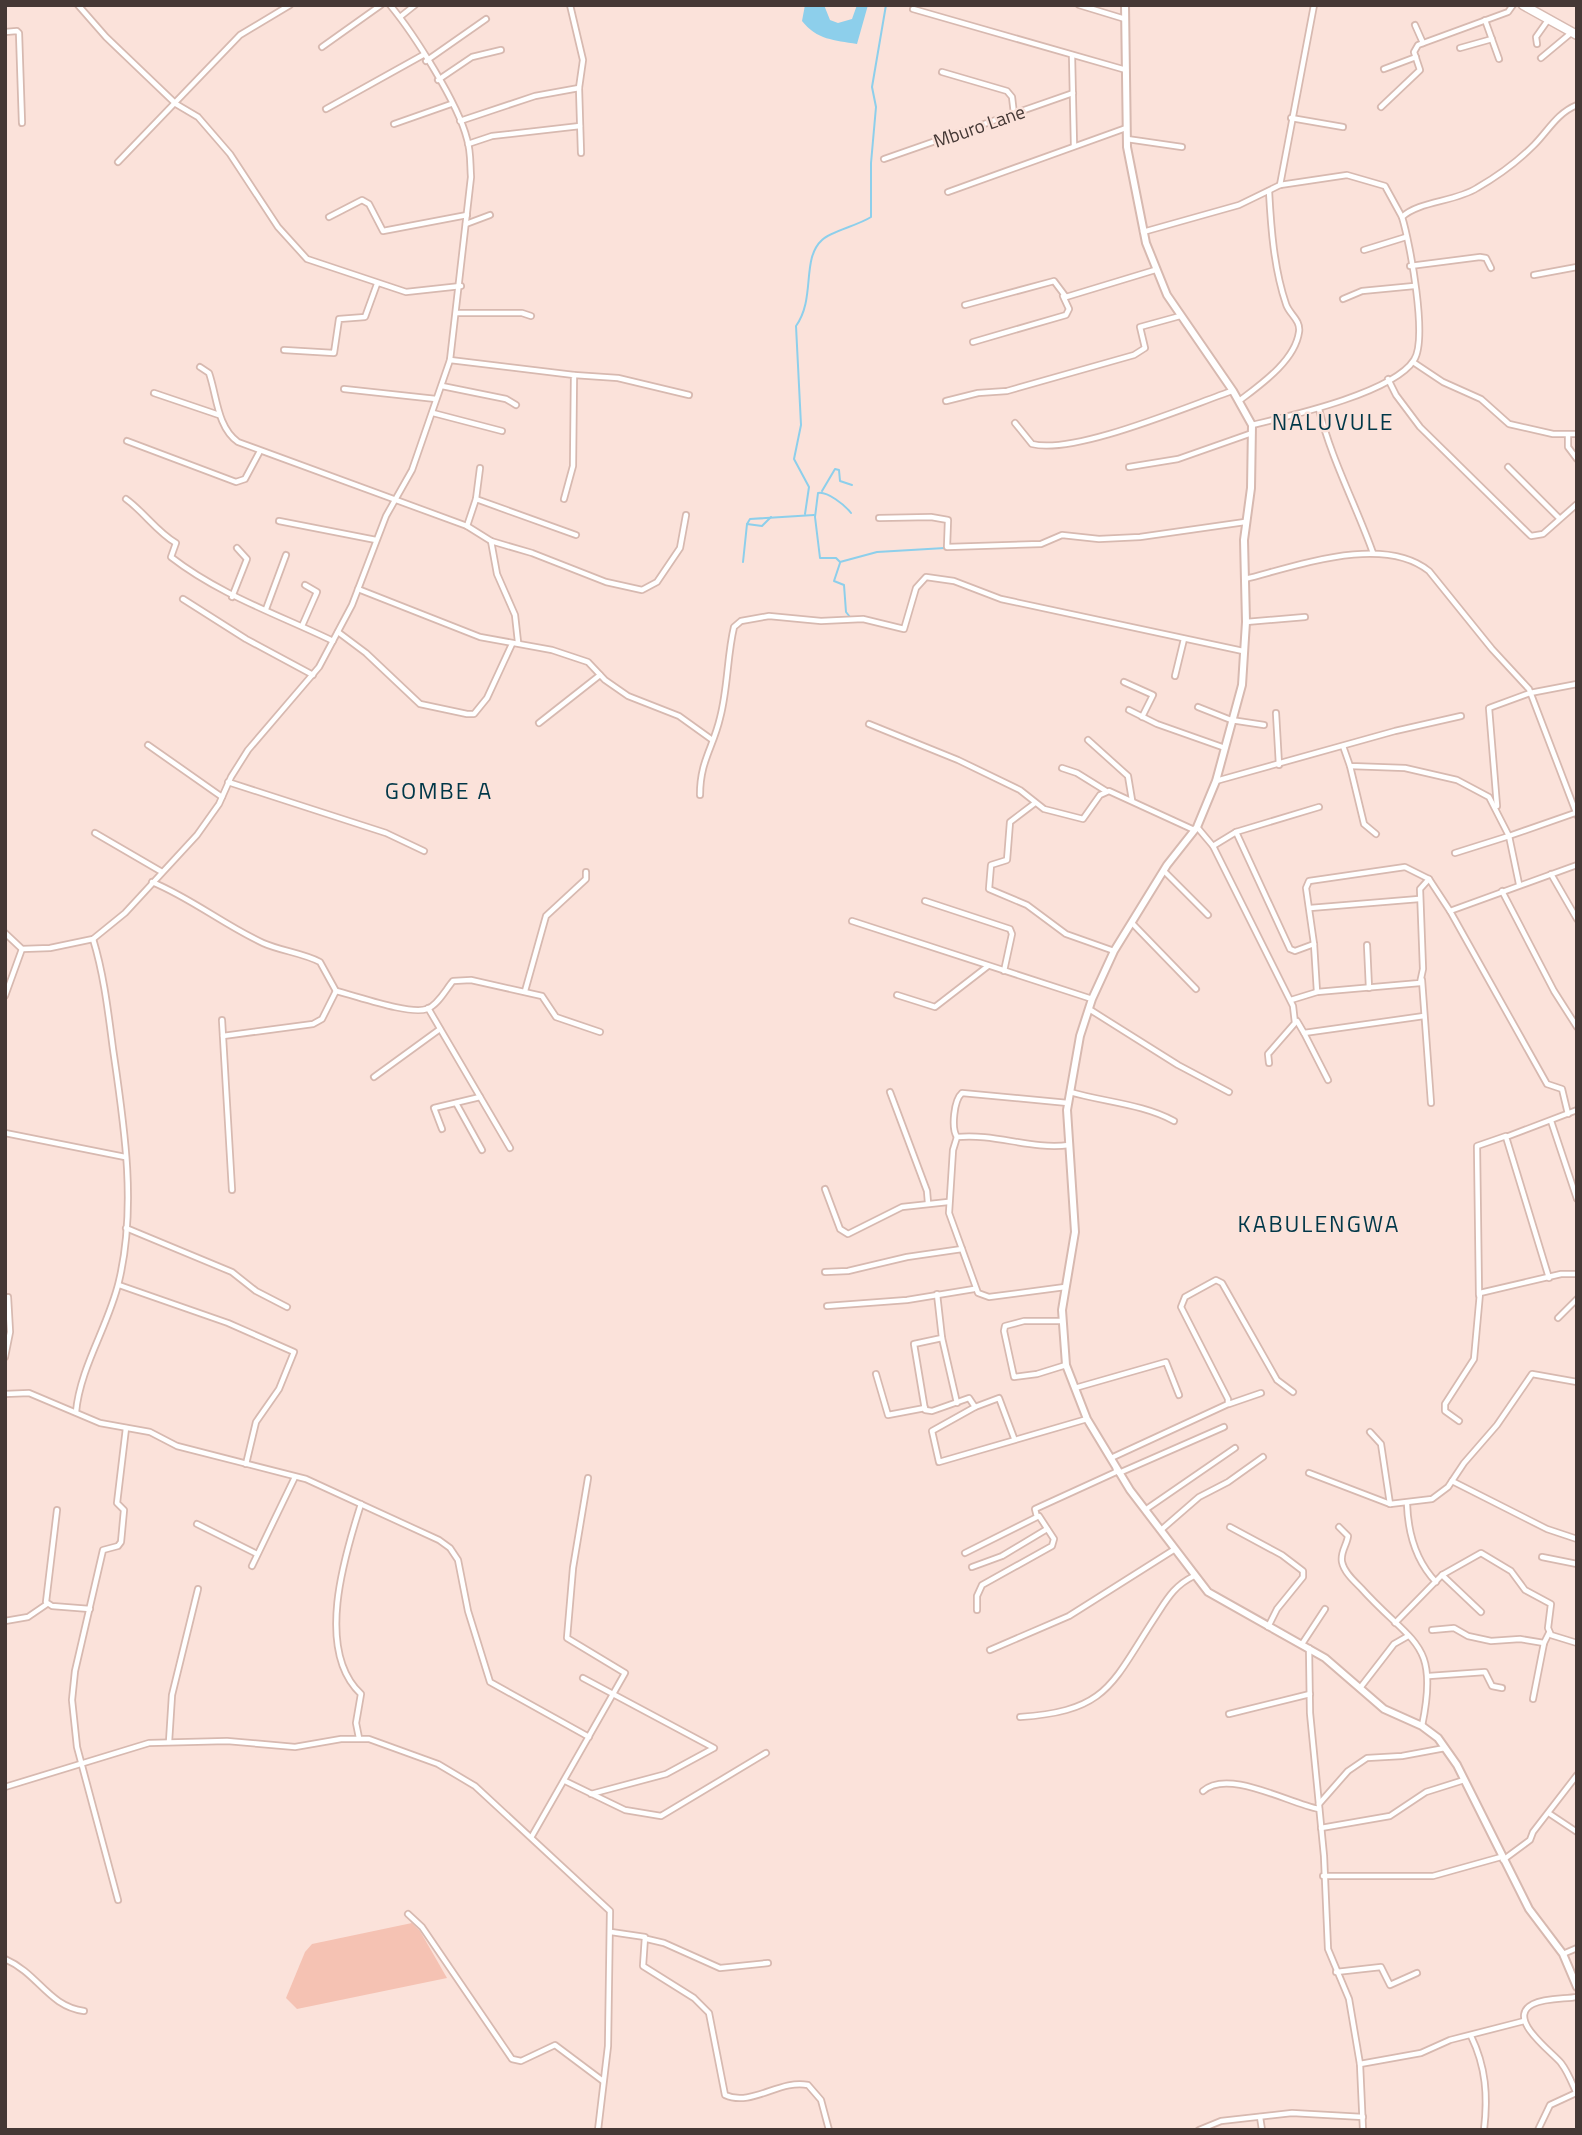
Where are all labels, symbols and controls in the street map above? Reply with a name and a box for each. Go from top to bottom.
street label: Mburo Lane [929,96,1028,155]
district label: NALUVULE [1272,404,1394,439]
district label: GOMBE A [385,773,493,808]
district label: KABULENGWA [1238,1206,1400,1241]

